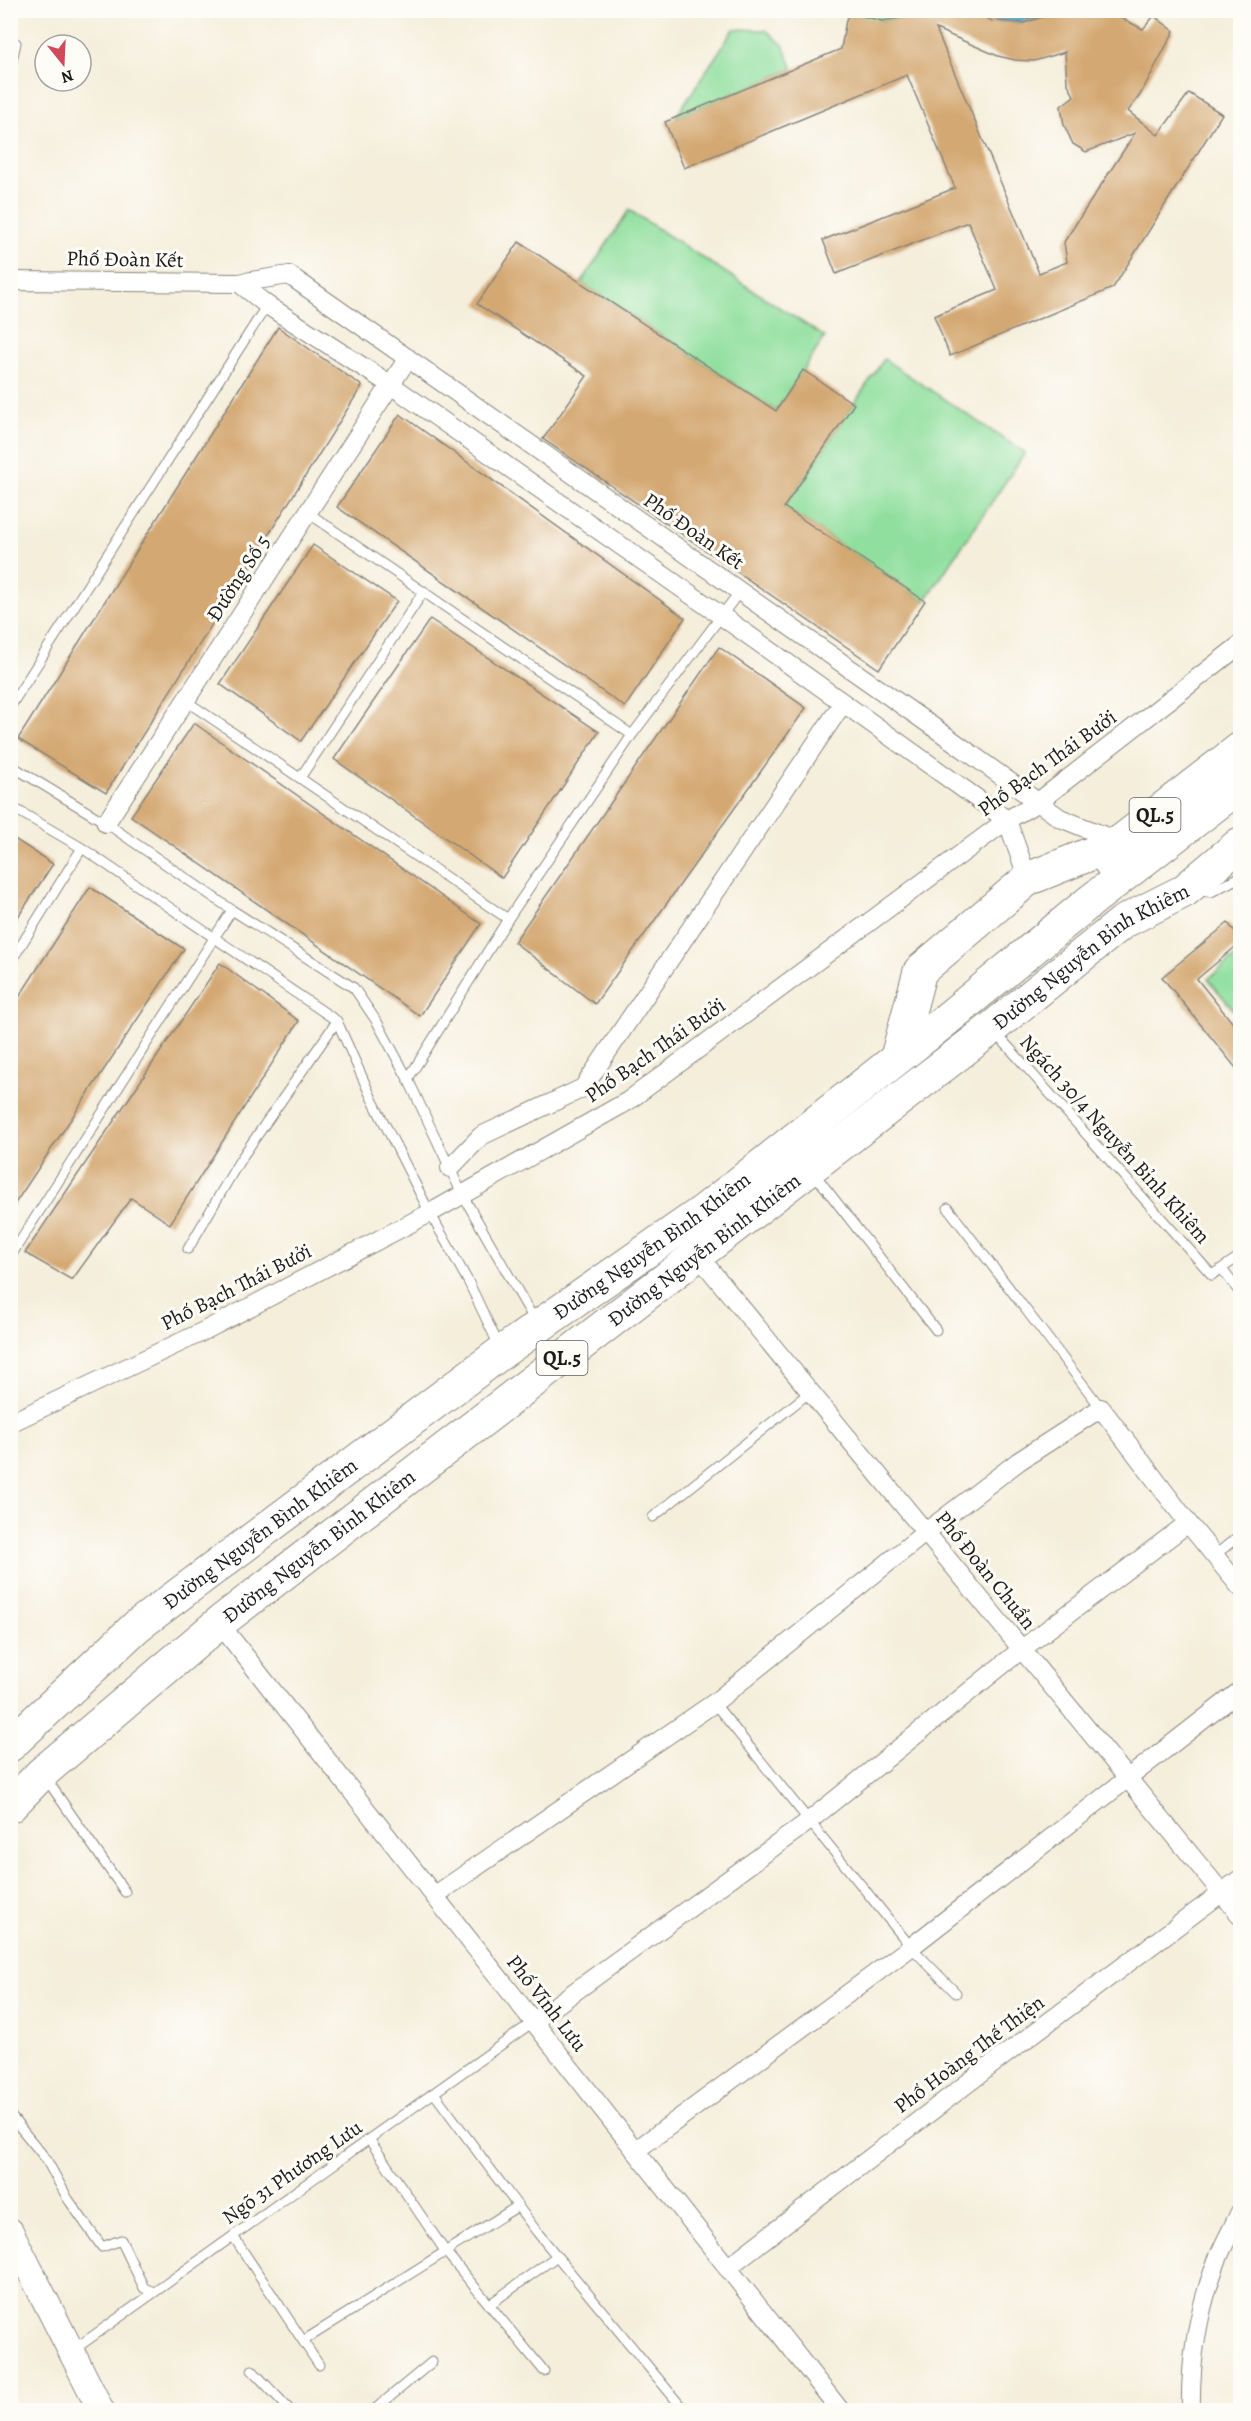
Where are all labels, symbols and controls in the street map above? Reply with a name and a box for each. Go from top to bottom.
north arrow [33,33,93,93]
text: N [58,64,76,89]
street label: Phố Đoàn Kết [66,244,184,274]
street label: Phố Đoàn Kết [638,486,750,576]
street label: Đường Số 5 [200,529,276,627]
street label: Phố Bạch Thái Bưởi [972,703,1122,823]
road number: QL.5 [1130,798,1180,832]
street label: Đường Nguyễn Bỉnh Khiêm [986,877,1194,1036]
street label: Phố Bạch Thái Bưởi [579,991,731,1109]
street label: Ngách 30/4 Nguyễn Bỉnh Khiêm [1013,1028,1217,1250]
street label: Đường Nguyễn Bình Khiêm [547,1165,756,1326]
street label: Đường Nguyễn Bỉnh Khiêm [602,1166,806,1333]
street label: Phố Bạch Thái Bưởi [156,1237,316,1337]
road number: QL.5 [536,1341,588,1375]
street label: Đường Nguyễn Bình Khiêm [157,1451,363,1616]
street label: Đường Nguyễn Bỉnh Khiêm [216,1463,421,1629]
street label: Phố Đoàn Chuẩn [929,1505,1043,1635]
street label: Phố Vĩnh Lưu [500,1949,594,2058]
street label: Phố Hoàng Thế Thiện [888,1988,1050,2120]
street label: Ngõ 31 Phương Lưu [216,2113,368,2231]

